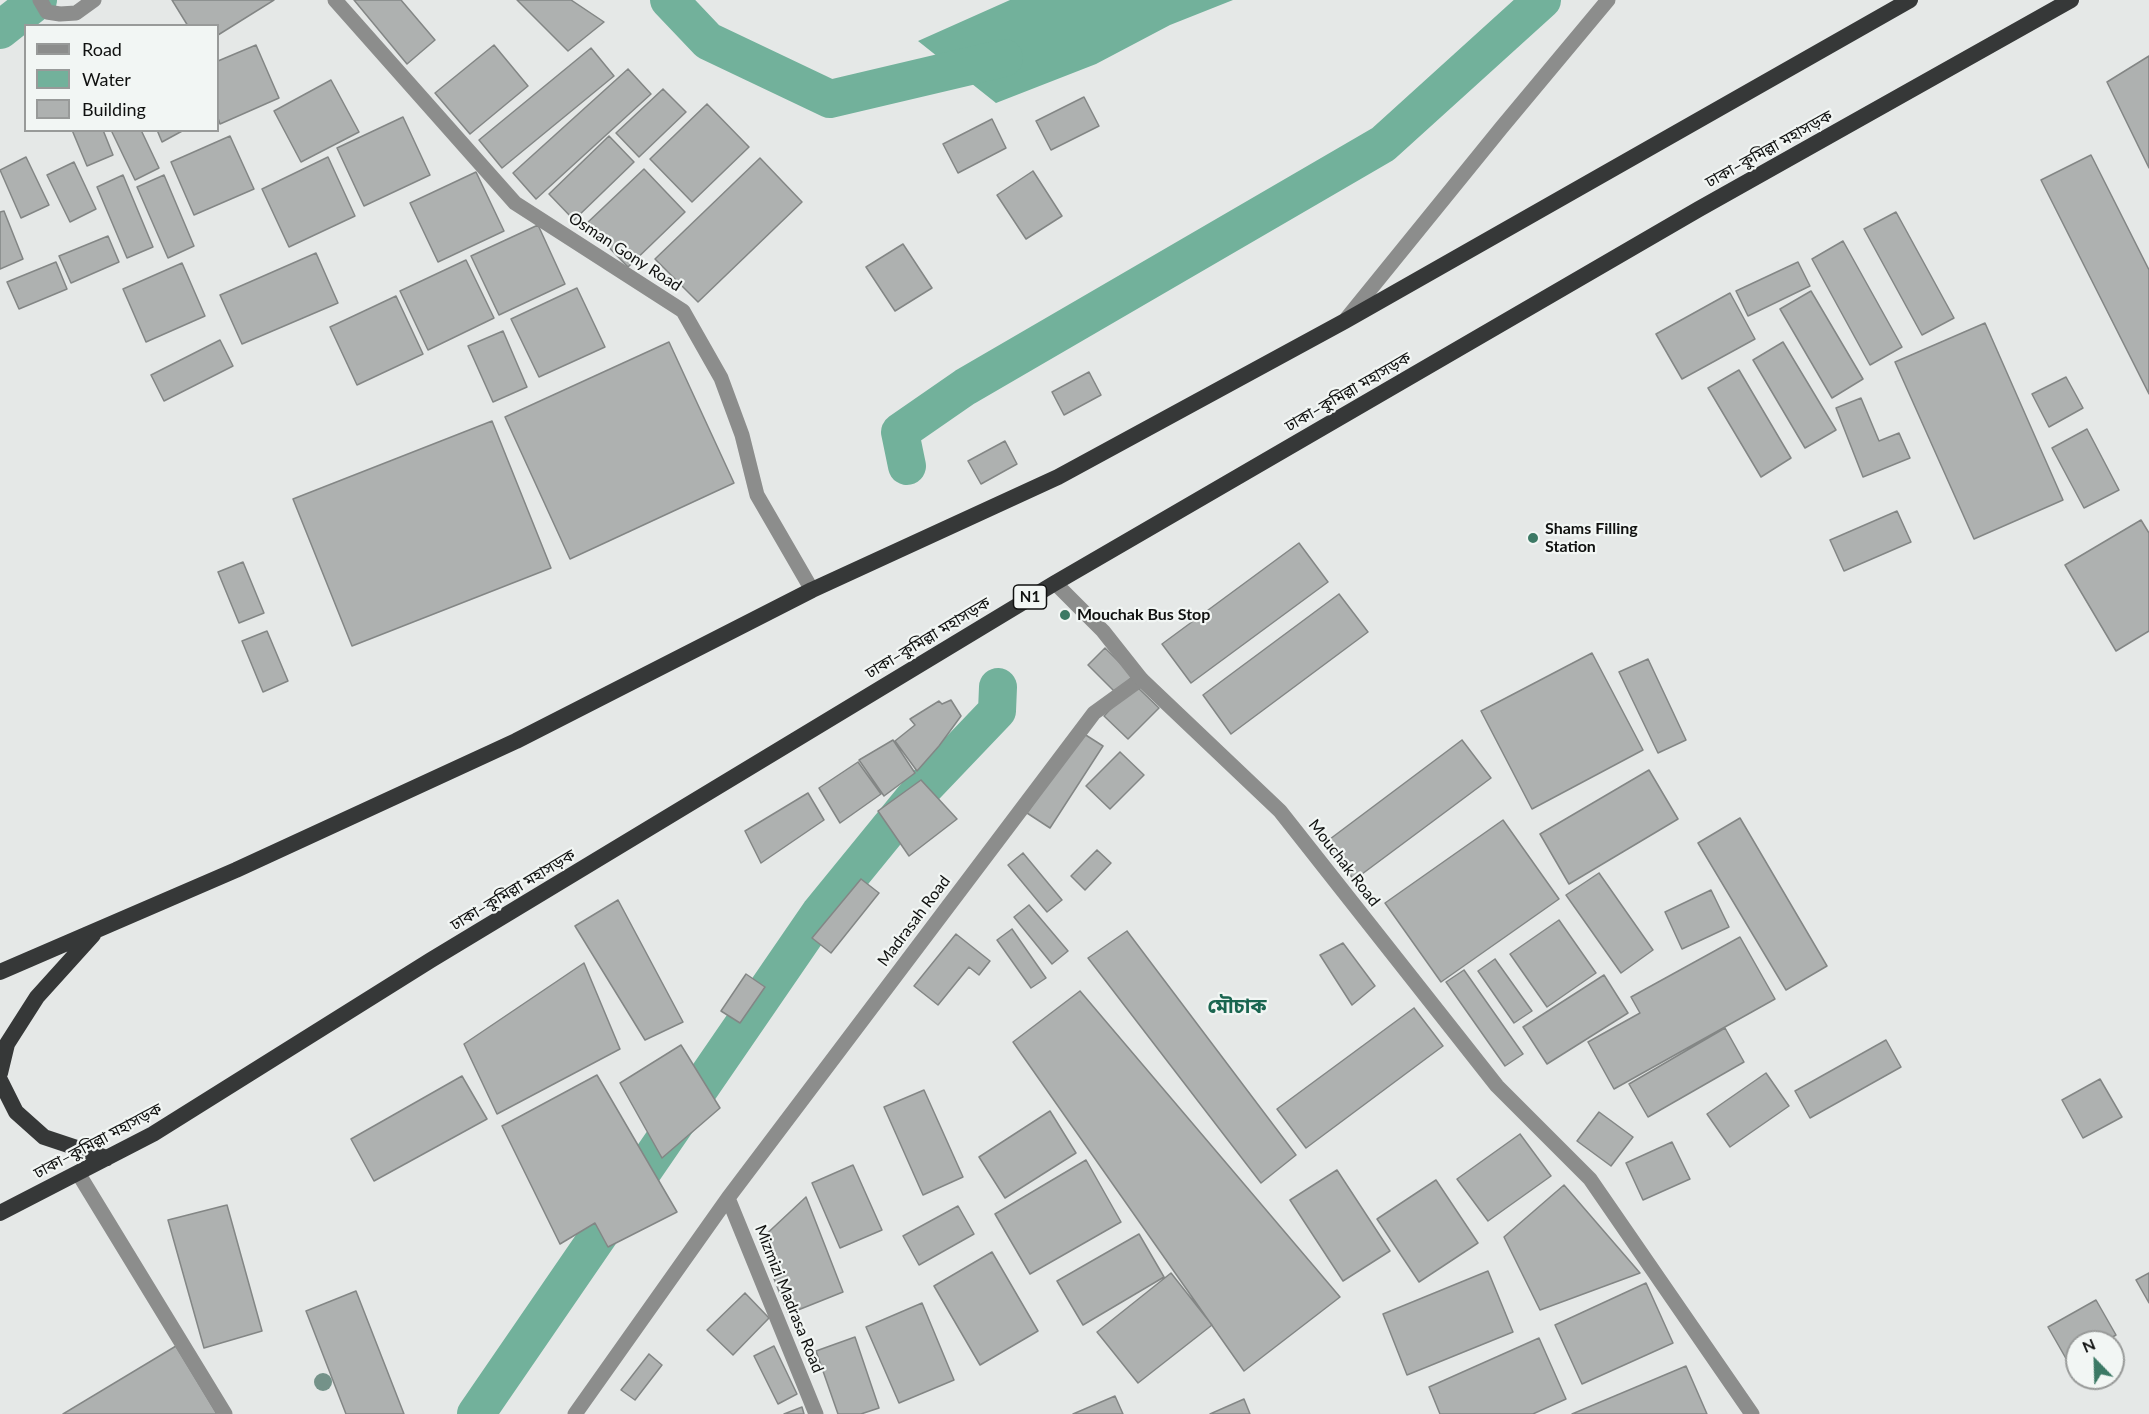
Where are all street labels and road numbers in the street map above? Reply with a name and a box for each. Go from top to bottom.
street label: ঢাকা–কুমিল্লা মহাসড়ক [1702,106,1836,192]
street label: Osman Gony Road [565,208,685,296]
street label: ঢাকা–কুমিল্লা মহাসড়ক [1282,348,1414,436]
road number: N1 [1014,585,1046,609]
street label: ঢাকা–কুমিল্লা মহাসড়ক [862,593,994,683]
street label: Mouchak Road [1304,816,1384,910]
street label: ঢাকা–কুমিল্লা মহাসড়ক [447,845,579,935]
street label: Madrasah Road [874,872,954,970]
street label: ঢাকা–কুমিল্লা মহাসড়ক [31,1099,165,1183]
street label: Mizmizi Madrasa Road [751,1222,827,1376]

